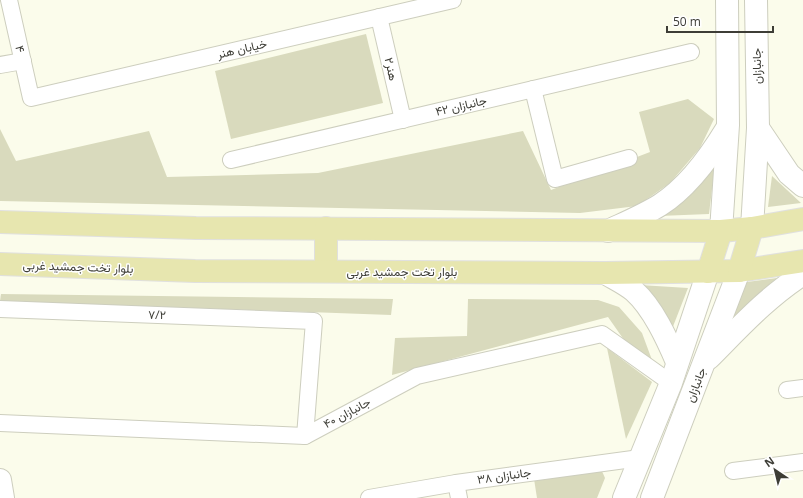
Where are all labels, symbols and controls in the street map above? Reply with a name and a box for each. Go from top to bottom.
scale bar [667,8,773,34]
text: 50 m [673,13,701,30]
street label: خیابان هنر [214,35,268,63]
street label: ۴ [11,44,30,54]
street label: جانبازان [748,48,765,84]
street label: هنر۲ [381,56,402,82]
street label: ۴۲ جانبازان [433,91,488,120]
street label: بلوار تخت جمشید غربی [22,256,134,277]
street label: بلوار تخت جمشید غربی [347,263,457,280]
street label: ۷/۲ [148,306,166,323]
street label: جانبازان [681,365,710,405]
street label: ۴۰ جانبازان [320,393,373,432]
north arrow [755,450,795,490]
text: N [761,453,777,470]
street label: ۳۸ جانبازان [476,463,532,488]

